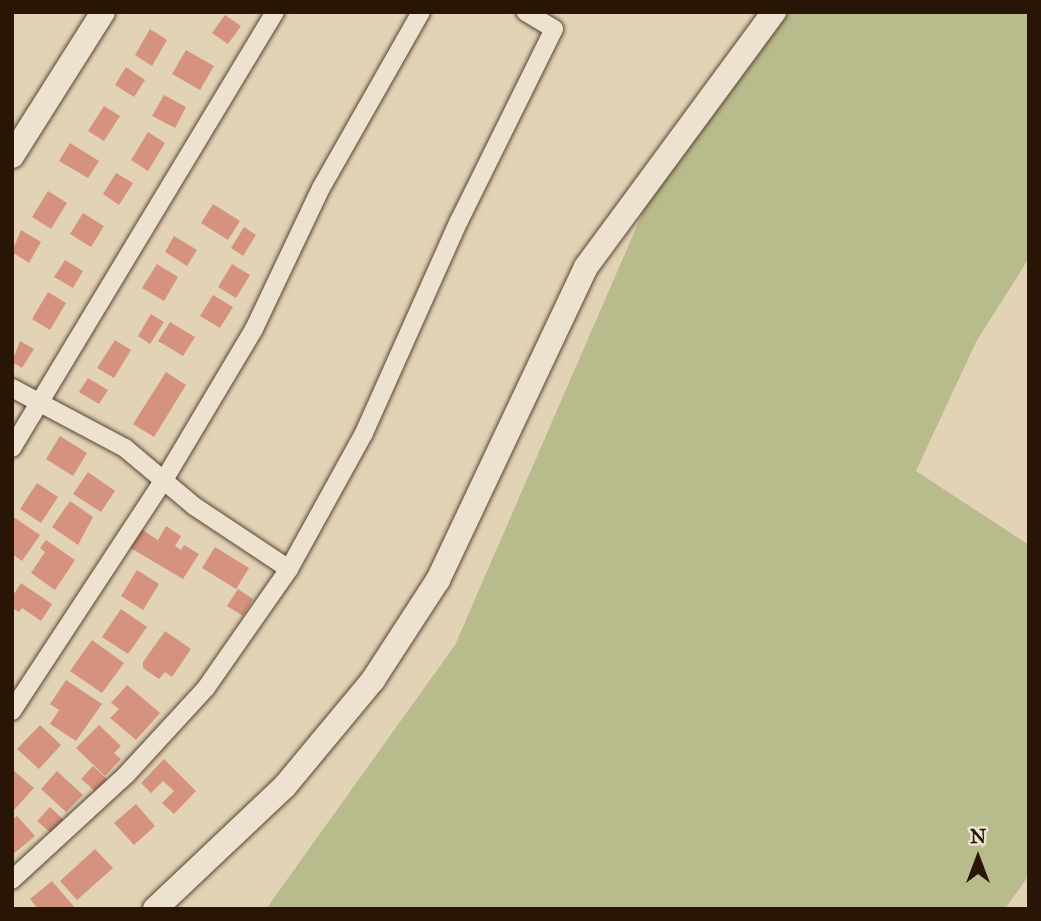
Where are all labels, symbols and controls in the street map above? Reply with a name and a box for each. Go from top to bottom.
north arrow [943,823,1013,893]
text: N [970,825,986,848]

